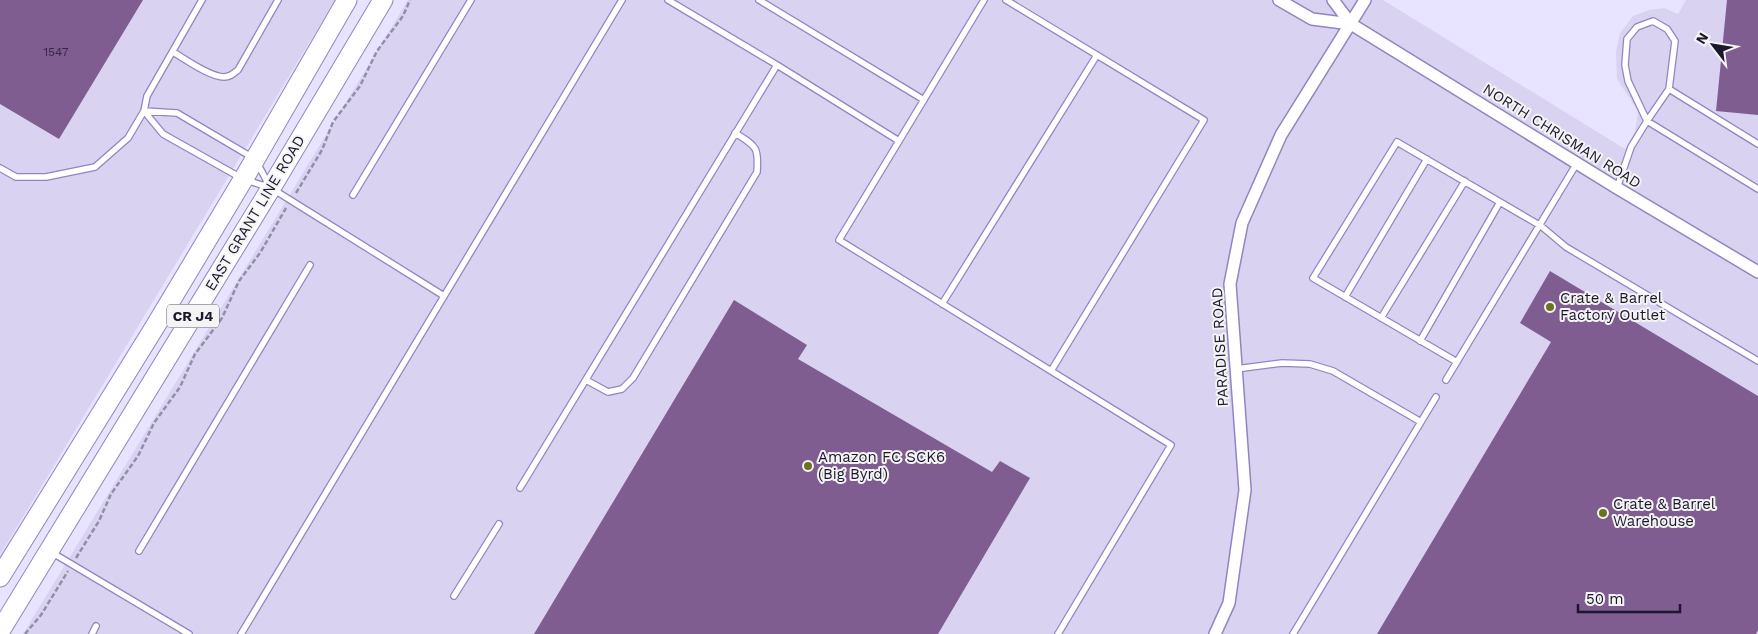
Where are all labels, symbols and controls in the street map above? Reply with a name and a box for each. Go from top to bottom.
north arrow [1688,20,1738,70]
text: N [1692,30,1711,47]
house number: 1547 [43,45,69,59]
street label: NORTH CHRISMAN ROAD [1480,80,1644,192]
street label: EAST GRANT LINE ROAD [201,132,309,294]
street label: PARADISE ROAD [1208,287,1232,407]
place label: Crate & Barrel Factory Outlet [1560,289,1666,324]
marker: Crate & Barrel Factory Outlet [1544,301,1556,313]
road number: CR J4 [167,304,219,328]
place label: Amazon FC SCK6 (Big Byrd) [818,448,945,483]
marker: Amazon FC SCK6 (Big Byrd) [802,460,814,472]
place label: Crate & Barrel Warehouse [1613,495,1716,530]
marker: Crate & Barrel Warehouse [1597,507,1609,519]
scale bar [1578,582,1680,614]
text: 50 m [1586,590,1623,608]

